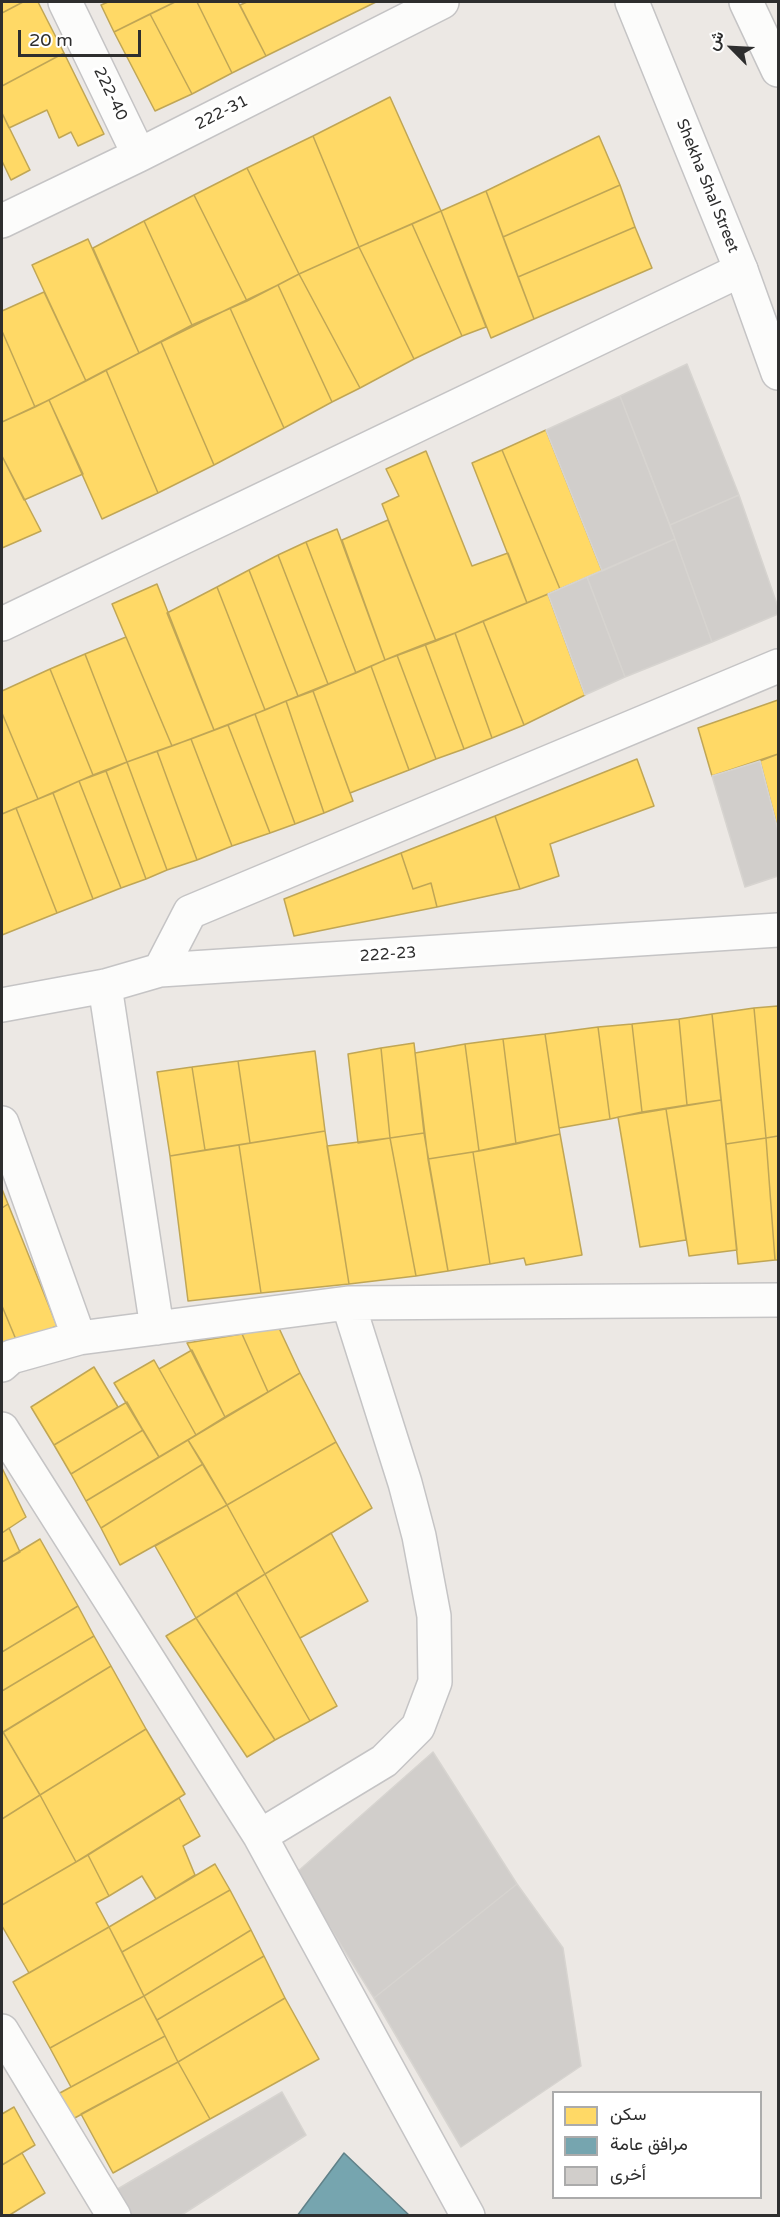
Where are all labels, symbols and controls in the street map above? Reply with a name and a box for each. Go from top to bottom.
scale bar [21,18,144,56]
north arrow [702,18,762,78]
text: ش [703,28,729,54]
text: 20 m [29,29,73,51]
street label: 222-40 [89,64,131,124]
street label: 222-31 [192,92,252,134]
street label: Shekha Shal Street [671,116,743,256]
street label: 222-23 [359,943,417,967]
legend [552,2091,762,2199]
text: سكن [610,2103,646,2125]
text: مرافق عامة [610,2133,688,2155]
text: أخرى [610,2163,646,2185]

